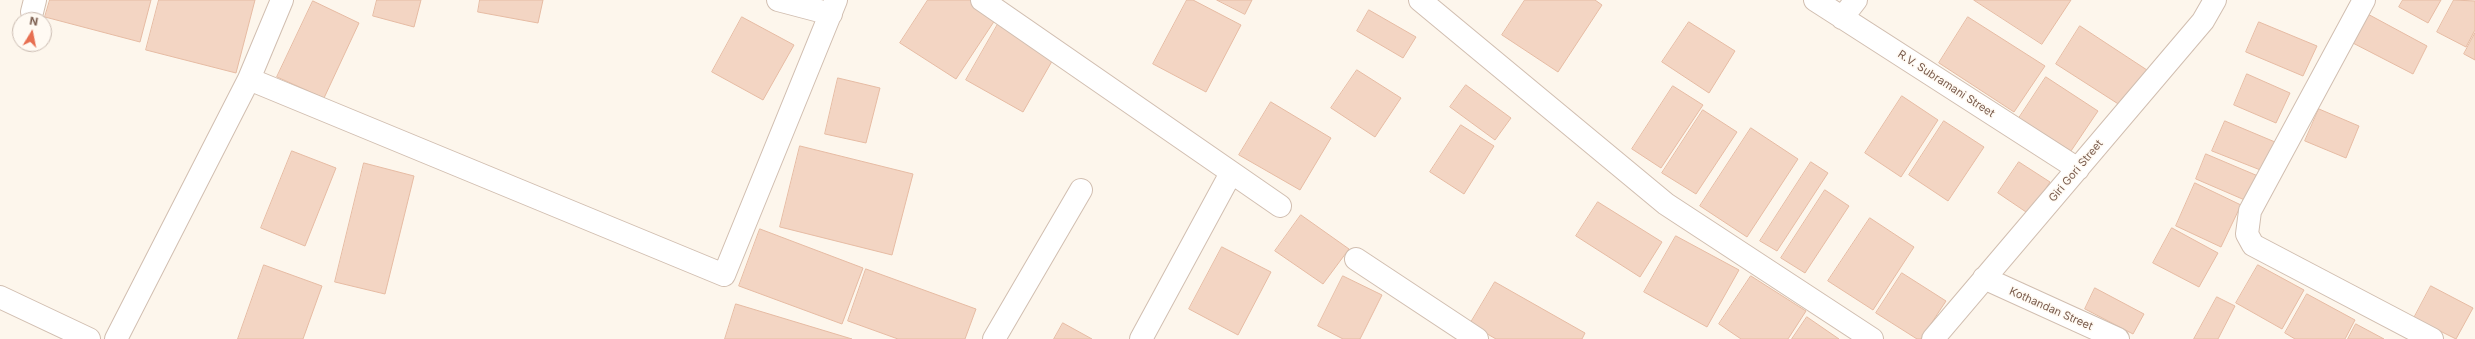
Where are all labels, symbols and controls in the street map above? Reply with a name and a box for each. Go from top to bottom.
north arrow [12,12,52,52]
text: N [29,14,39,29]
street label: R.V. Subramani Street [1895,48,1997,120]
street label: Giri Gori Street [2046,137,2106,205]
street label: Kothandan Street [2007,285,2095,333]

